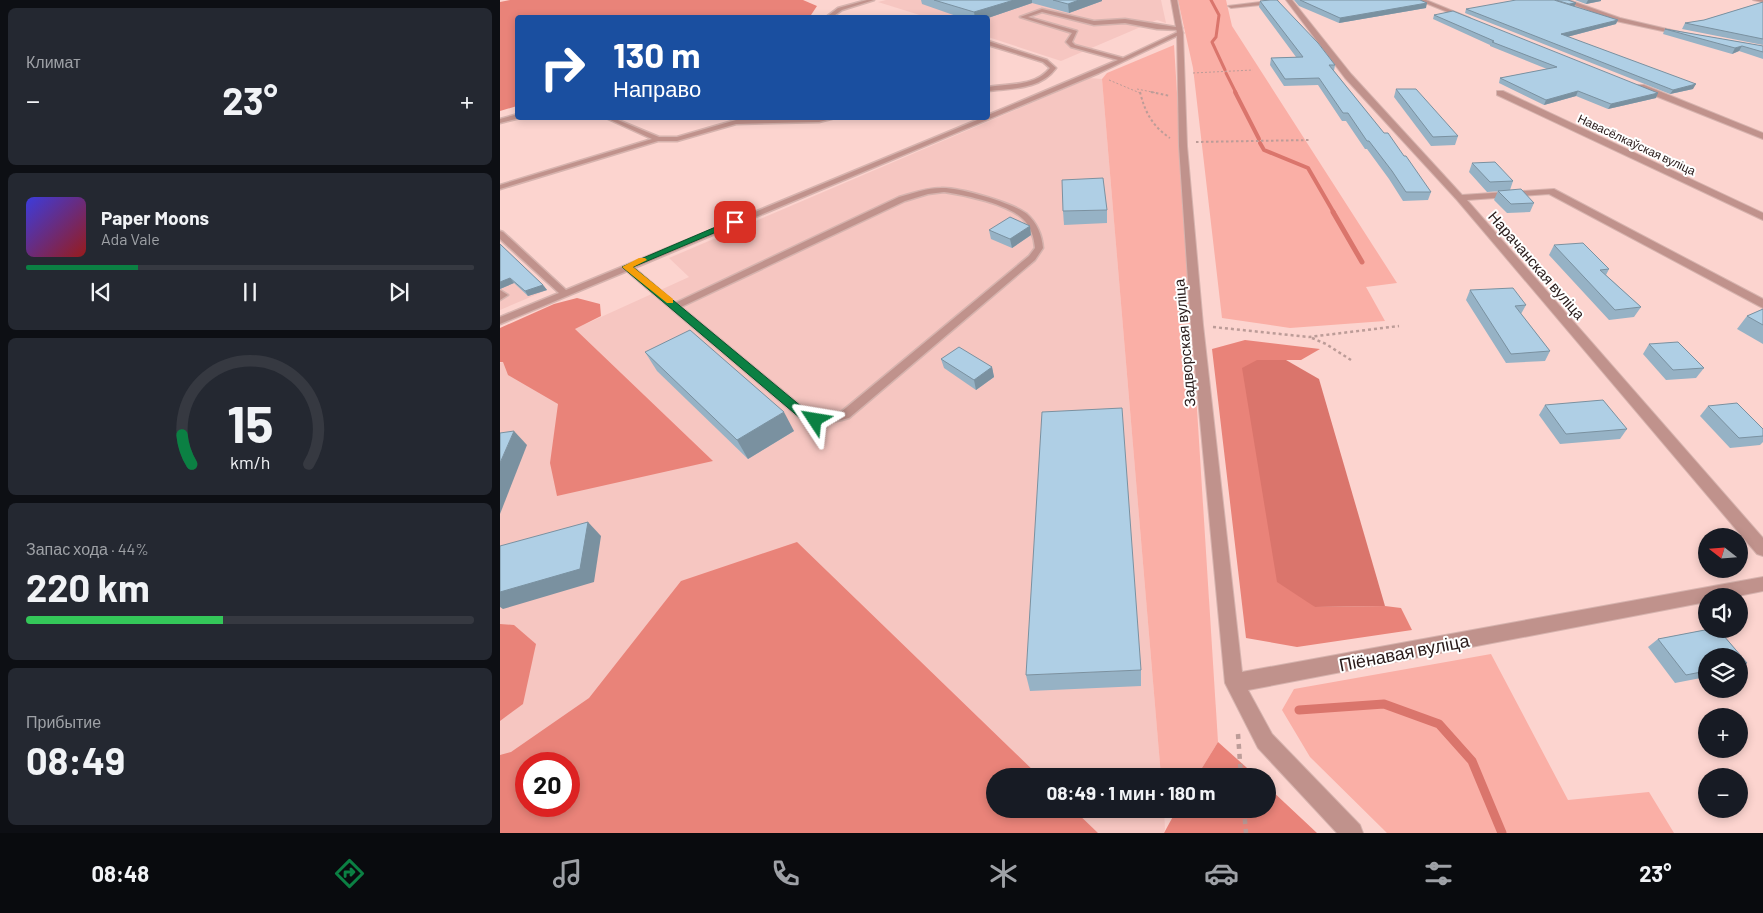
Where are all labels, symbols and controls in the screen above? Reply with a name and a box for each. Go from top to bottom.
text: 130 m [613,33,700,75]
icon: right [530,35,595,100]
text: Климат [26,52,80,71]
text: Направо [613,75,701,101]
text: 23° [222,77,278,123]
text: − [26,83,40,117]
text: + [460,83,474,117]
street label: Навасёлкаўская вуліца [1575,111,1698,178]
pin [714,201,756,243]
text: Paper Moons [101,206,209,229]
street label: Нарачанская вуліца [1485,207,1589,323]
icon: arrive [721,208,749,236]
text: Ada Vale [101,229,160,248]
icon: previous [87,278,115,306]
icon: pause [236,278,264,306]
icon: next [385,278,413,306]
street label: Задворская вуліца [1169,278,1199,408]
text: 15 [227,391,273,453]
position arrow [788,393,840,445]
text: km/h [230,451,270,473]
north arrow [1698,528,1748,578]
map controls [1698,528,1748,818]
text: Запас хода · 44% [26,539,149,558]
text: 220 km [26,564,150,610]
button: sound [1698,588,1748,638]
street label: Піёнавая вуліца [1337,628,1472,675]
button: layers [1698,648,1748,698]
button: + [1698,708,1748,758]
text: Прибытие [26,712,101,731]
text: 08:49 [26,737,125,783]
speed limit sign: 20 [515,752,580,817]
button: − [1698,768,1748,818]
text: 08:49 · 1 мин · 180 m [1047,781,1215,804]
icon: directions [332,856,367,891]
icon: music [550,856,585,891]
icon: phone [768,856,803,891]
icon: climate [986,856,1021,891]
icon: car [1204,856,1239,891]
icon: filters [1421,856,1456,891]
text: 08:48 [91,860,149,886]
text: 23° [1639,860,1672,886]

